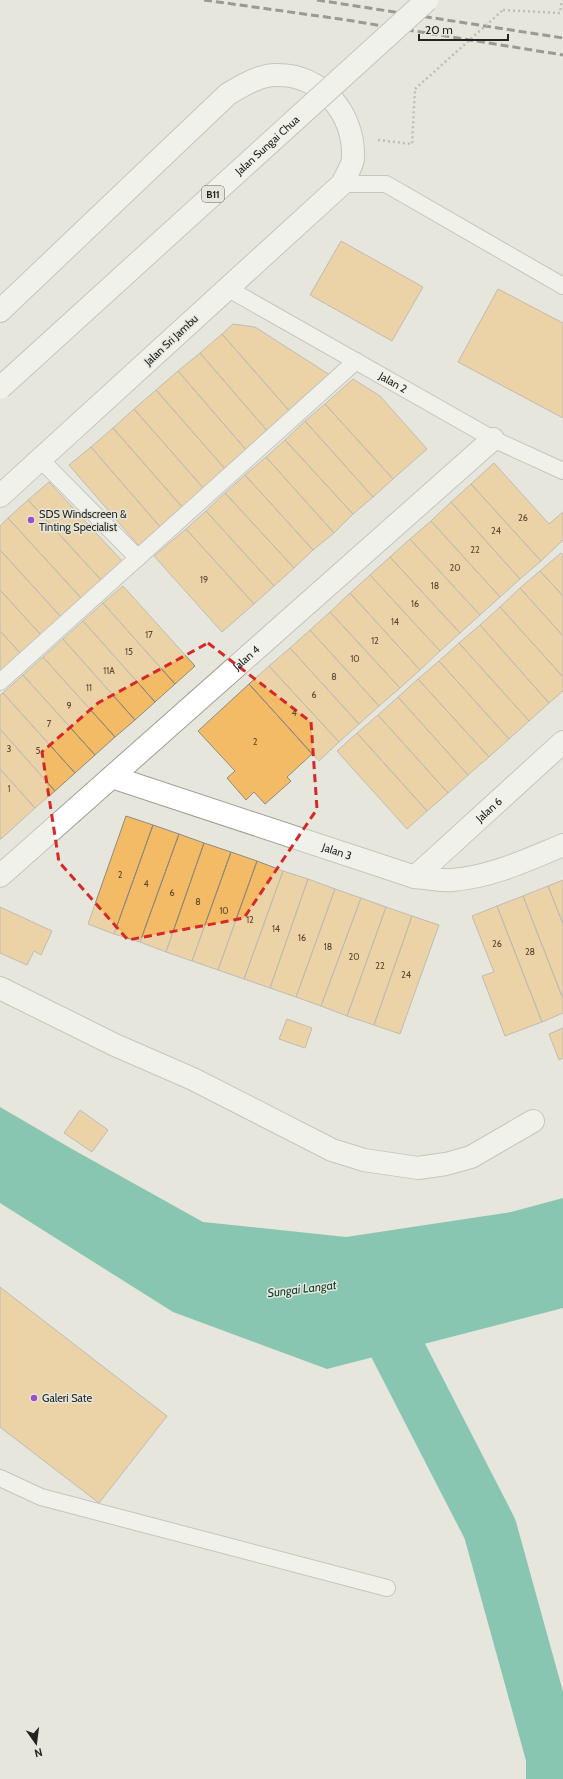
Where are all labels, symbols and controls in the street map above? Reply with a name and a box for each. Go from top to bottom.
scale bar [419,16,508,42]
text: 20 m [425,22,453,37]
street label: Jalan Sungai Chua [231,112,303,179]
road number: B11 [202,186,224,202]
street label: Jalan Sri Jambu [140,311,201,369]
street label: Jalan 2 [376,368,410,396]
place label: SDS Windscreen & Tinting Specialist [39,507,127,534]
house number: 26 [518,512,528,523]
marker: SDS Windscreen & Tinting Specialist [26,515,36,525]
house number: 24 [491,525,501,536]
house number: 22 [470,544,480,555]
house number: 20 [450,562,461,573]
house number: 19 [200,574,208,585]
house number: 18 [431,580,439,591]
house number: 16 [411,598,419,609]
house number: 14 [391,616,399,627]
house number: 17 [145,629,153,640]
house number: 12 [371,635,379,646]
street label: Jalan 4 [229,642,263,674]
house number: 15 [125,646,133,657]
house number: 10 [350,653,360,664]
house number: 11A [103,665,115,676]
house number: 8 [331,671,337,682]
house number: 11 [86,682,92,693]
house number: 6 [311,689,317,700]
house number: 9 [66,700,72,711]
house number: 4 [291,707,297,718]
house number: 7 [47,718,52,729]
house number: 2 [253,736,258,747]
house number: 3 [7,743,12,754]
house number: 5 [36,745,41,756]
house number: 1 [8,783,11,794]
street label: Jalan 6 [472,794,505,826]
street label: Jalan 3 [319,840,354,863]
house number: 2 [118,869,123,880]
house number: 4 [143,878,149,889]
house number: 6 [169,887,175,898]
house number: 8 [195,896,201,907]
house number: 10 [219,905,229,916]
house number: 12 [246,914,254,925]
house number: 14 [272,923,280,934]
house number: 16 [298,932,306,943]
house number: 26 [492,938,502,949]
house number: 18 [324,941,332,952]
house number: 28 [525,946,535,957]
house number: 20 [349,951,360,962]
house number: 22 [375,960,385,971]
house number: 24 [401,969,411,980]
water label: Sungai Langat [267,1277,338,1300]
place label: Galeri Sate [42,1391,92,1405]
marker: Galeri Sate [29,1393,39,1403]
north arrow [16,1723,56,1763]
text: N [33,1745,44,1760]

